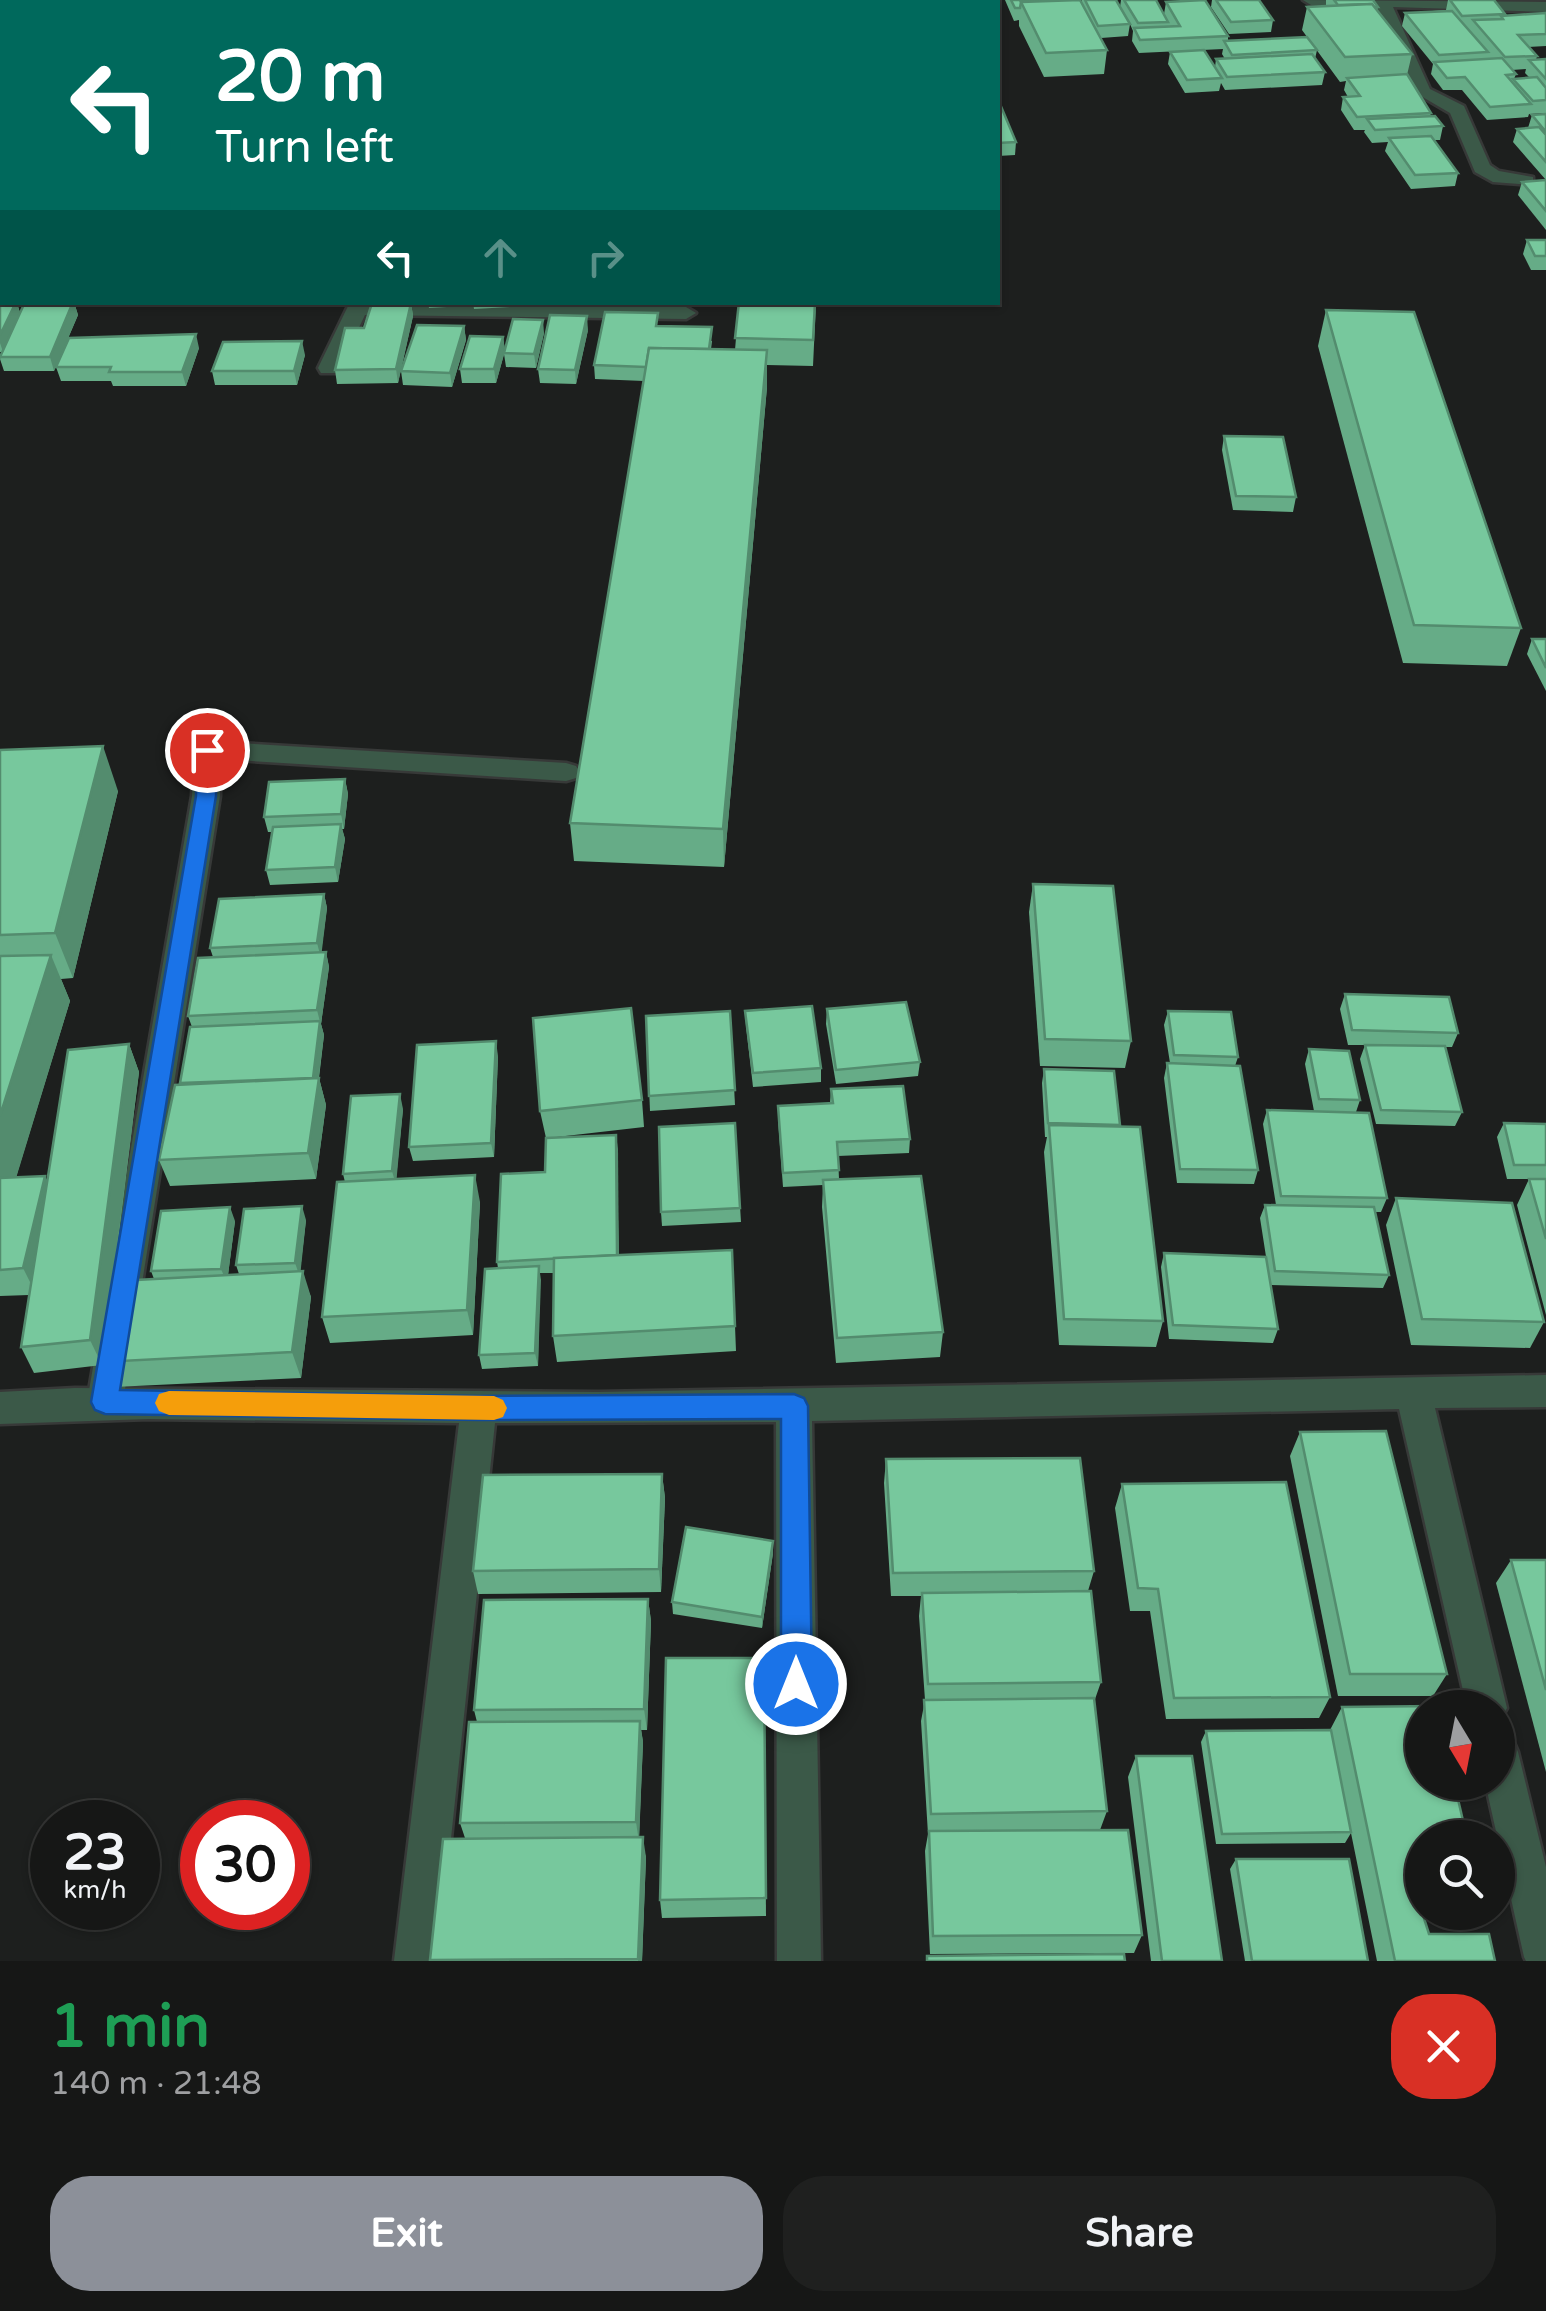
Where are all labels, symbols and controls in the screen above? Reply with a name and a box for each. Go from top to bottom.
text: 20 m [215,36,385,120]
icon: left [50,40,180,170]
text: Turn left [215,121,394,175]
icon: left [368,230,423,285]
icon: ahead [473,230,528,285]
icon: right [578,230,633,285]
pin [165,708,250,793]
icon: arrive [180,723,235,778]
position arrow [744,1632,848,1736]
north arrow [1405,1690,1515,1800]
map controls [1405,1690,1515,1930]
speed limit sign: 30 [180,1800,310,1930]
button: search [1405,1820,1515,1930]
text: 23 [64,1823,126,1883]
text: km/h [64,1875,126,1905]
text: 1 min [50,1991,210,2063]
button: close [1391,1994,1496,2099]
text: 140 m · 21:48 [50,2065,262,2103]
button: Exit [50,2176,763,2291]
button: Share [783,2176,1496,2291]

